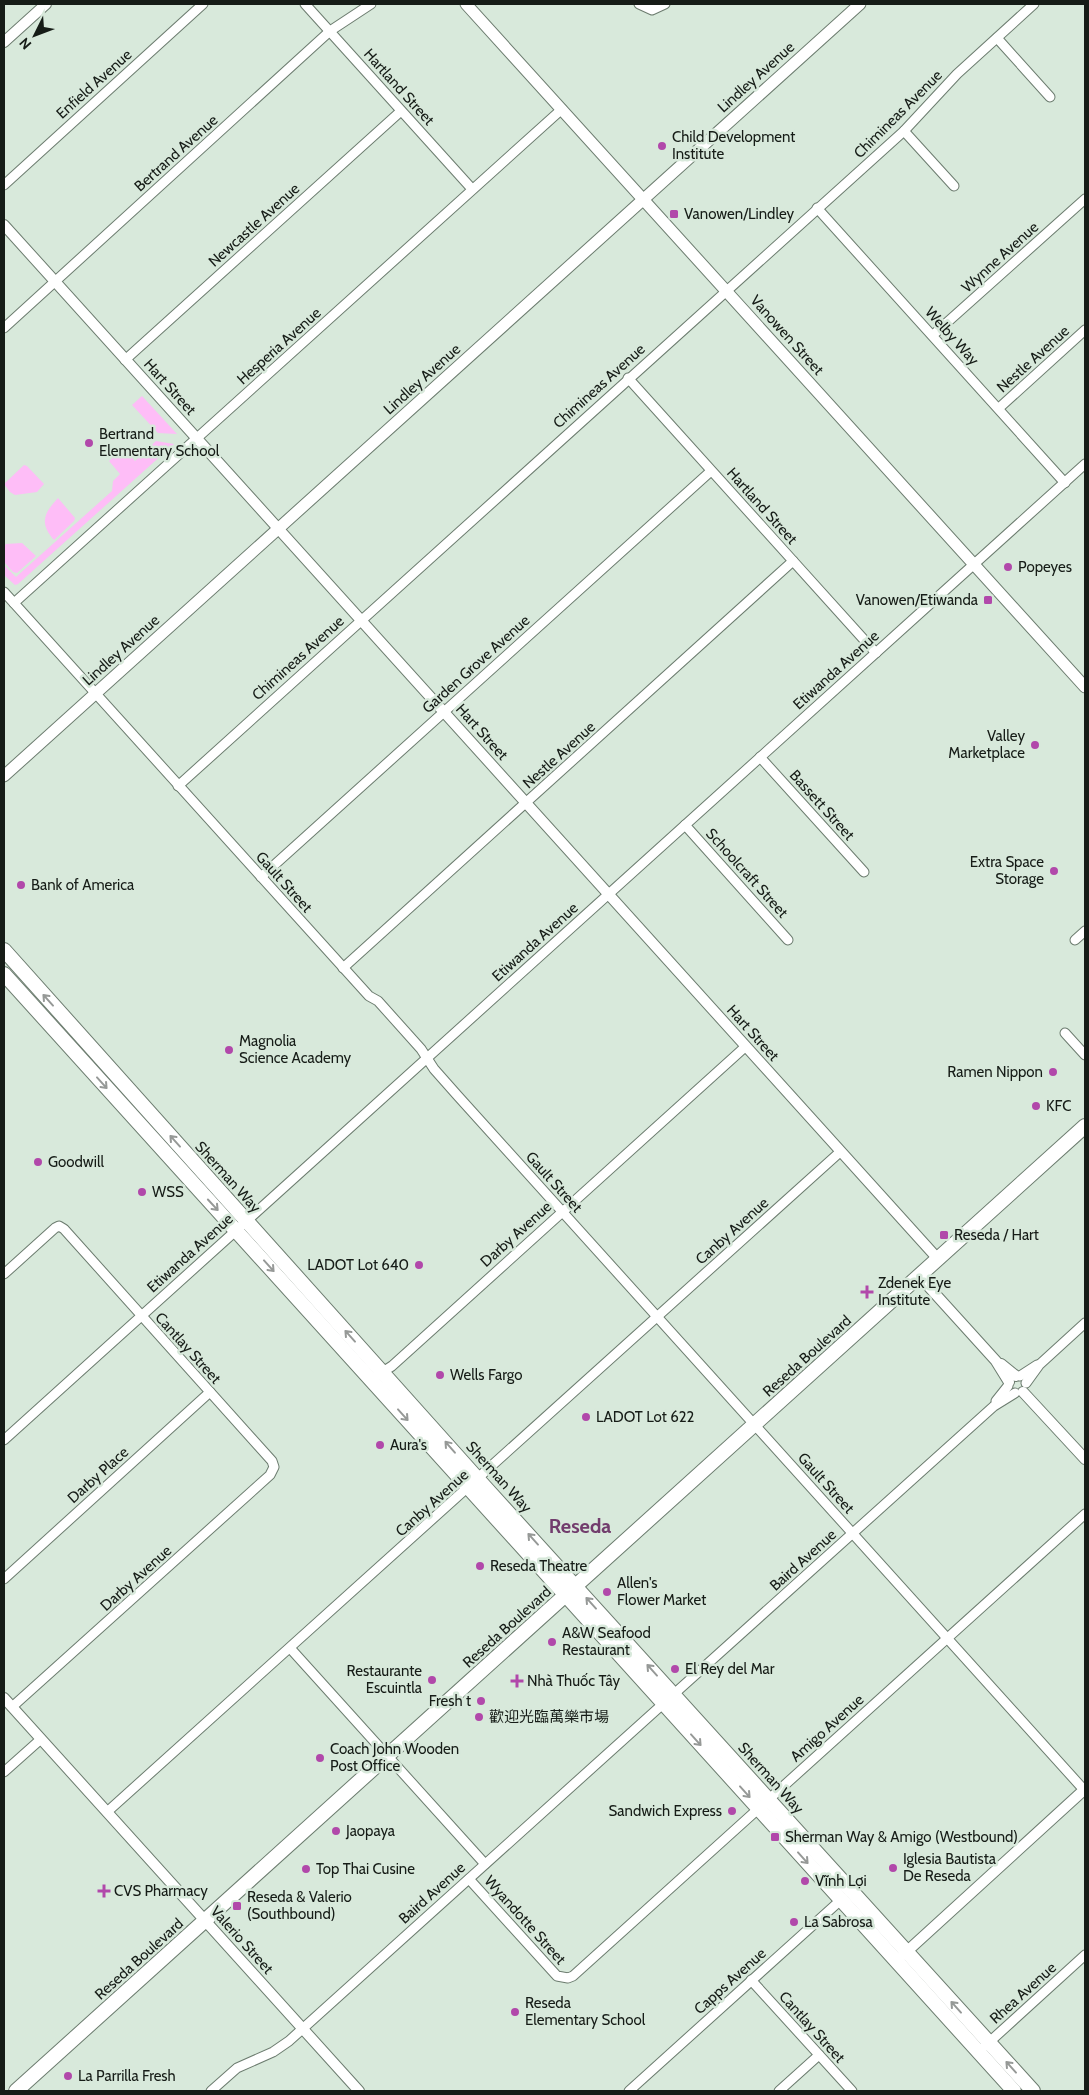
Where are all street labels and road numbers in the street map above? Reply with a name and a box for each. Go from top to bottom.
street label: Lindley Avenue [714,38,798,116]
street label: Enfield Avenue [53,45,136,122]
street label: Hartland Street [360,45,438,129]
street label: Chimineas Avenue [850,66,946,162]
street label: Bertrand Avenue [131,111,222,195]
street label: Newcastle Avenue [205,179,303,271]
street label: Wynne Avenue [958,218,1042,296]
street label: Vanowen Street [746,291,828,379]
street label: Welby Way [921,303,983,369]
street label: Hesperia Avenue [233,304,325,388]
street label: Nestle Avenue [993,322,1073,396]
street label: Lindley Avenue [380,340,464,418]
street label: Chimineas Avenue [549,340,649,432]
street label: Hart Street [140,355,200,419]
street label: Hartland Street [723,464,801,548]
street label: Lindley Avenue [79,611,163,689]
street label: Garden Grove Avenue [419,611,534,717]
street label: Chimineas Avenue [248,612,348,704]
street label: Etiwanda Avenue [789,627,883,713]
street label: Hart Street [452,700,512,764]
street label: Nestle Avenue [519,718,599,792]
street label: Bassett Street [786,766,858,844]
street label: Schoolcraft Street [702,825,792,921]
street label: Gault Street [252,848,316,916]
street label: Etiwanda Avenue [488,899,582,985]
street label: Hart Street [723,1001,783,1065]
street label: Sherman Way [191,1138,265,1217]
street label: Gault Street [522,1148,586,1216]
street label: Canby Avenue [692,1193,772,1268]
street label: Darby Avenue [477,1197,555,1271]
street label: Etiwanda Avenue [143,1210,237,1296]
street label: Cantlay Street [151,1309,225,1387]
street label: Reseda Boulevard [759,1312,855,1400]
street label: Sherman Way [462,1438,536,1517]
street label: Darby Place [64,1443,132,1507]
street label: Gault Street [794,1449,858,1517]
street label: Canby Avenue [392,1465,472,1540]
street label: Baird Avenue [766,1525,840,1595]
street label: Darby Avenue [97,1541,175,1615]
street label: Reseda Boulevard [459,1583,555,1671]
street label: Amigo Avenue [787,1690,868,1766]
street label: Sherman Way [734,1739,808,1818]
street label: Baird Avenue [395,1858,469,1928]
street label: Wyandotte Street [480,1872,570,1968]
street label: Valerio Street [207,1902,277,1978]
street label: Reseda Boulevard [91,1915,187,2003]
street label: Capps Avenue [690,1944,770,2018]
street label: Rhea Avenue [986,1958,1060,2027]
street label: Cantlay Street [775,1988,849,2066]

